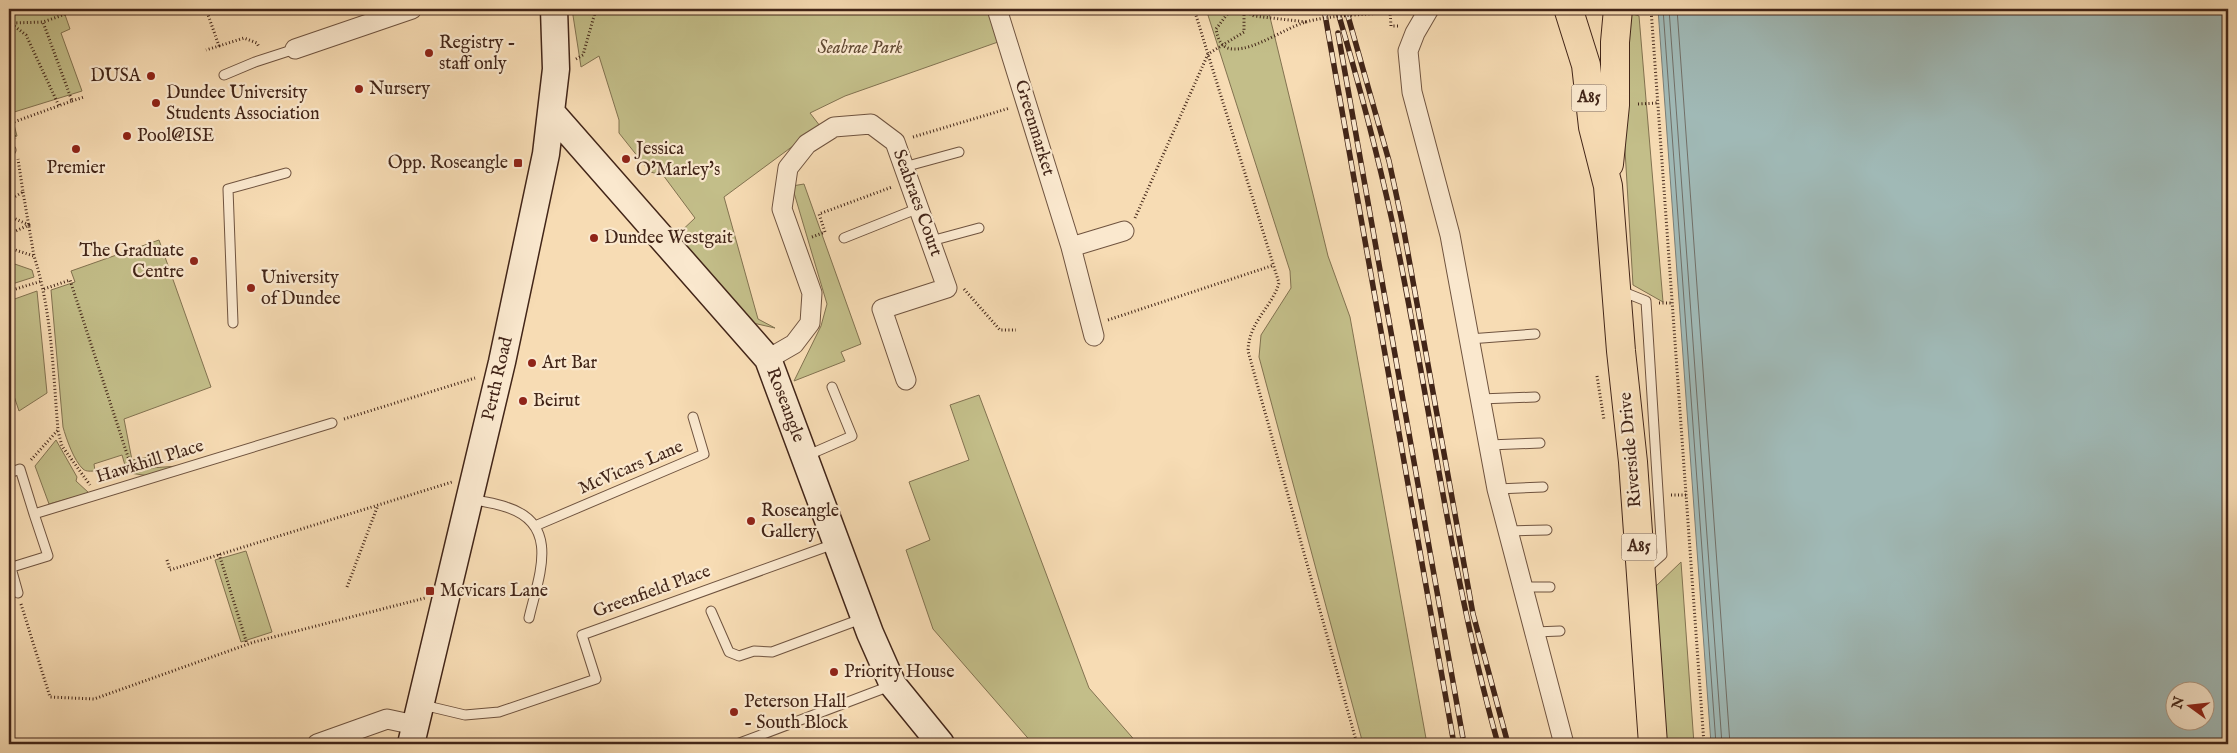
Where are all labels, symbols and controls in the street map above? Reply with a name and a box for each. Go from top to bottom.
place label: Registry - staff only [439,32,516,76]
park label: Seabrae Park [817,37,903,60]
marker: Registry - staff only [423,47,435,59]
place label: DUSA [90,65,142,88]
marker: DUSA [145,70,157,82]
street label: Greenmarket [1009,77,1059,179]
place label: Nursery [369,78,430,101]
place label: Dundee University Students Association [166,82,320,126]
marker: Nursery [353,83,365,95]
road number: A85 [1572,85,1606,112]
marker: Dundee University Students Association [150,97,162,109]
place label: Pool@ISE [137,125,214,148]
marker: Pool@ISE [121,130,133,142]
place label: Jessica O'Marley's [634,138,720,182]
marker: Premier [70,143,82,155]
street label: Seabraes Court [887,146,947,260]
place label: Opp. Roseangle [388,152,508,175]
marker: Jessica O'Marley's [620,153,632,165]
place label: Premier [47,157,106,180]
marker: Opp. Roseangle [512,157,524,169]
place label: Dundee Westgait [604,227,733,250]
marker: Dundee Westgait [588,232,600,244]
place label: The Graduate Centre [79,240,184,284]
marker: The Graduate Centre [188,255,200,267]
place label: University of Dundee [261,267,341,311]
marker: University of Dundee [245,282,257,294]
street label: Perth Road [477,334,519,423]
place label: Art Bar [541,352,598,375]
marker: Art Bar [526,357,538,369]
street label: Roseangle [760,364,810,446]
place label: Beirut [533,390,580,413]
street label: Riverside Drive [1614,391,1648,509]
marker: Beirut [517,395,529,407]
street label: Hawkhill Place [93,435,207,489]
street label: McVicars Lane [575,436,687,500]
place label: Roseangle Gallery [761,500,839,544]
marker: Roseangle Gallery [745,515,757,527]
road number: A85 [1622,534,1656,560]
street label: Greenfield Place [590,560,714,624]
place label: Mcvicars Lane [440,580,548,603]
marker: Mcvicars Lane [424,585,436,597]
place label: Priority House [844,661,954,684]
marker: Priority House [828,666,840,678]
north arrow [2164,680,2214,730]
place label: Peterson Hall - South Block [744,691,848,735]
text: N [2168,695,2189,712]
marker: Peterson Hall - South Block [728,706,740,718]

